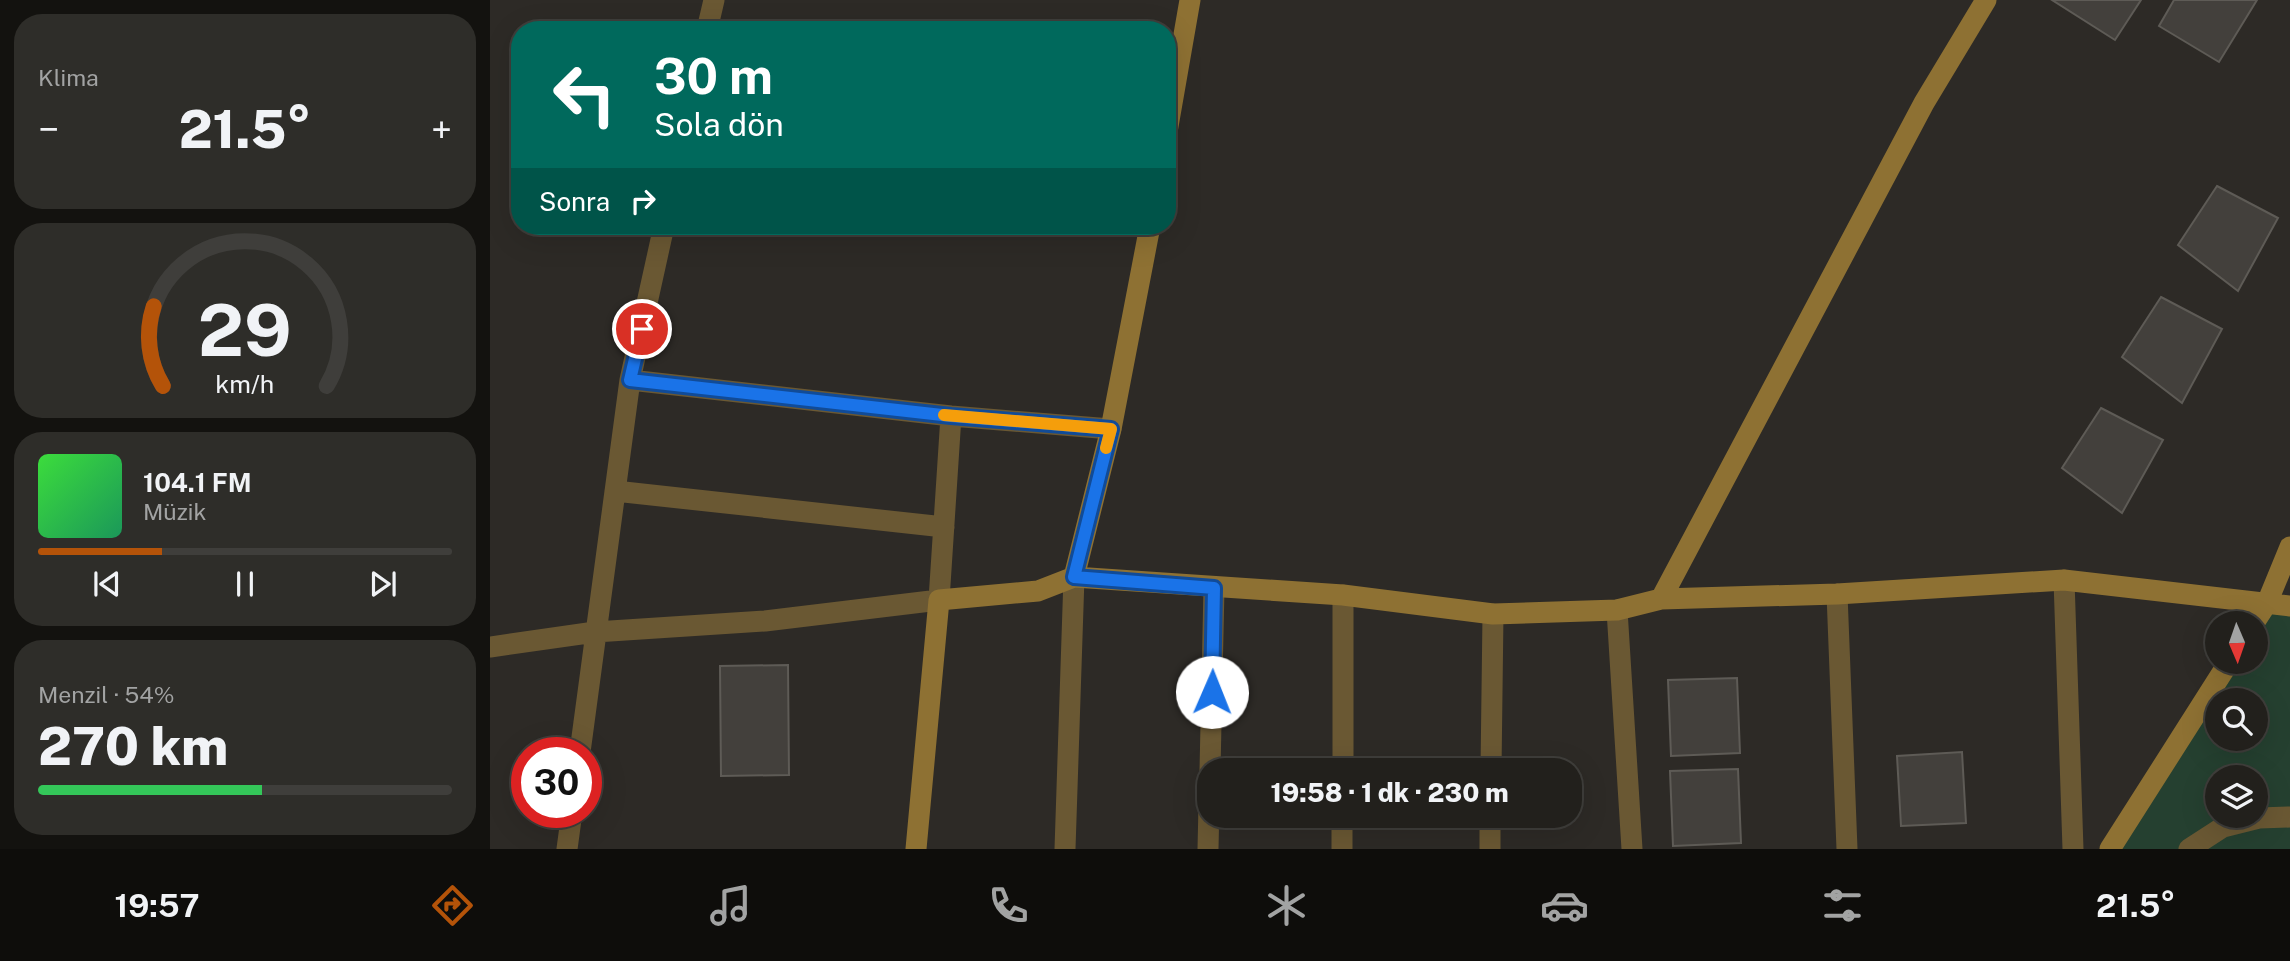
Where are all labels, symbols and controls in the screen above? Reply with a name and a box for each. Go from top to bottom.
text: 30 m [654,47,773,105]
icon: left [539,49,630,140]
text: Klima [38,64,99,91]
text: 21.5° [179,99,311,160]
text: Sola dön [654,106,784,143]
text: − [38,107,59,152]
text: + [431,107,452,152]
icon: right [624,182,662,220]
text: Sonra [539,186,610,217]
text: 29 [198,288,292,373]
pin [612,299,672,359]
icon: arrive [623,310,661,348]
text: km/h [216,369,274,399]
text: 104.1 FM [143,467,252,498]
text: Müzik [143,498,206,525]
icon: previous [88,565,126,603]
icon: pause [226,565,264,603]
icon: next [364,565,402,603]
north arrow [2205,611,2268,674]
map controls [2205,611,2268,828]
position arrow [1175,655,1249,729]
text: Menzil · 54% [38,681,175,708]
button: search [2205,688,2268,751]
text: 270 km [38,716,228,777]
speed limit sign: 30 [511,737,602,828]
button: layers [2205,765,2268,828]
text: 19:58 · 1 dk · 230 m [1270,777,1509,808]
icon: directions [428,881,477,930]
icon: music [706,881,755,930]
icon: phone [984,881,1033,930]
icon: climate [1262,881,1311,930]
icon: car [1540,881,1589,930]
icon: filters [1818,881,1867,930]
text: 19:57 [114,887,200,924]
text: 21.5° [2096,887,2176,924]

